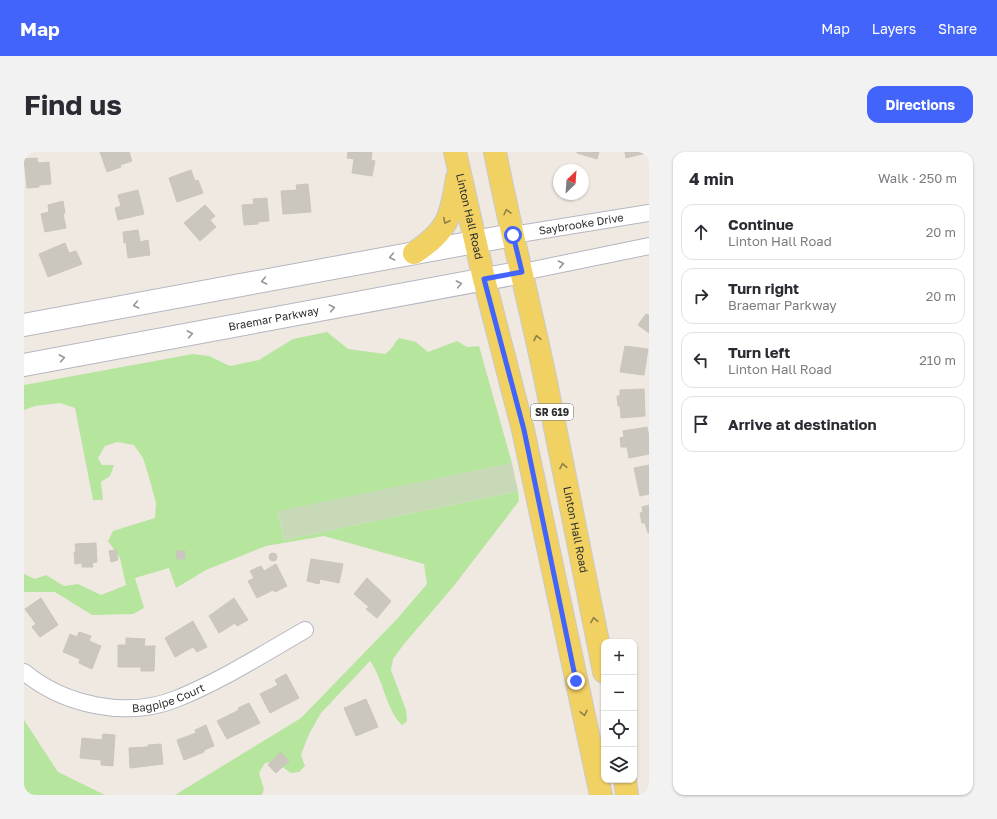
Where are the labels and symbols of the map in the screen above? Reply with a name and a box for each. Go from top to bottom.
north arrow [553,164,589,200]
street label: Linton Hall Road [454,172,486,260]
one-way arrow [504,208,512,215]
street label: Saybrooke Drive [538,210,624,237]
one-way arrow [444,216,451,224]
route start [504,226,522,244]
one-way arrow [388,252,395,261]
one-way arrow [558,261,564,269]
one-way arrow [261,276,267,284]
one-way arrow [456,280,463,289]
one-way arrow [133,300,139,308]
street label: Braemar Parkway [227,303,320,333]
one-way arrow [329,304,335,313]
one-way arrow [187,331,193,339]
one-way arrow [533,335,541,341]
one-way arrow [59,355,65,363]
road number: SR 619 [531,404,573,420]
one-way arrow [559,462,567,469]
street label: Linton Hall Road [561,485,591,574]
one-way arrow [590,617,598,624]
route end [567,672,585,690]
street label: Bagpipe Court [131,680,206,714]
one-way arrow [579,710,587,716]

